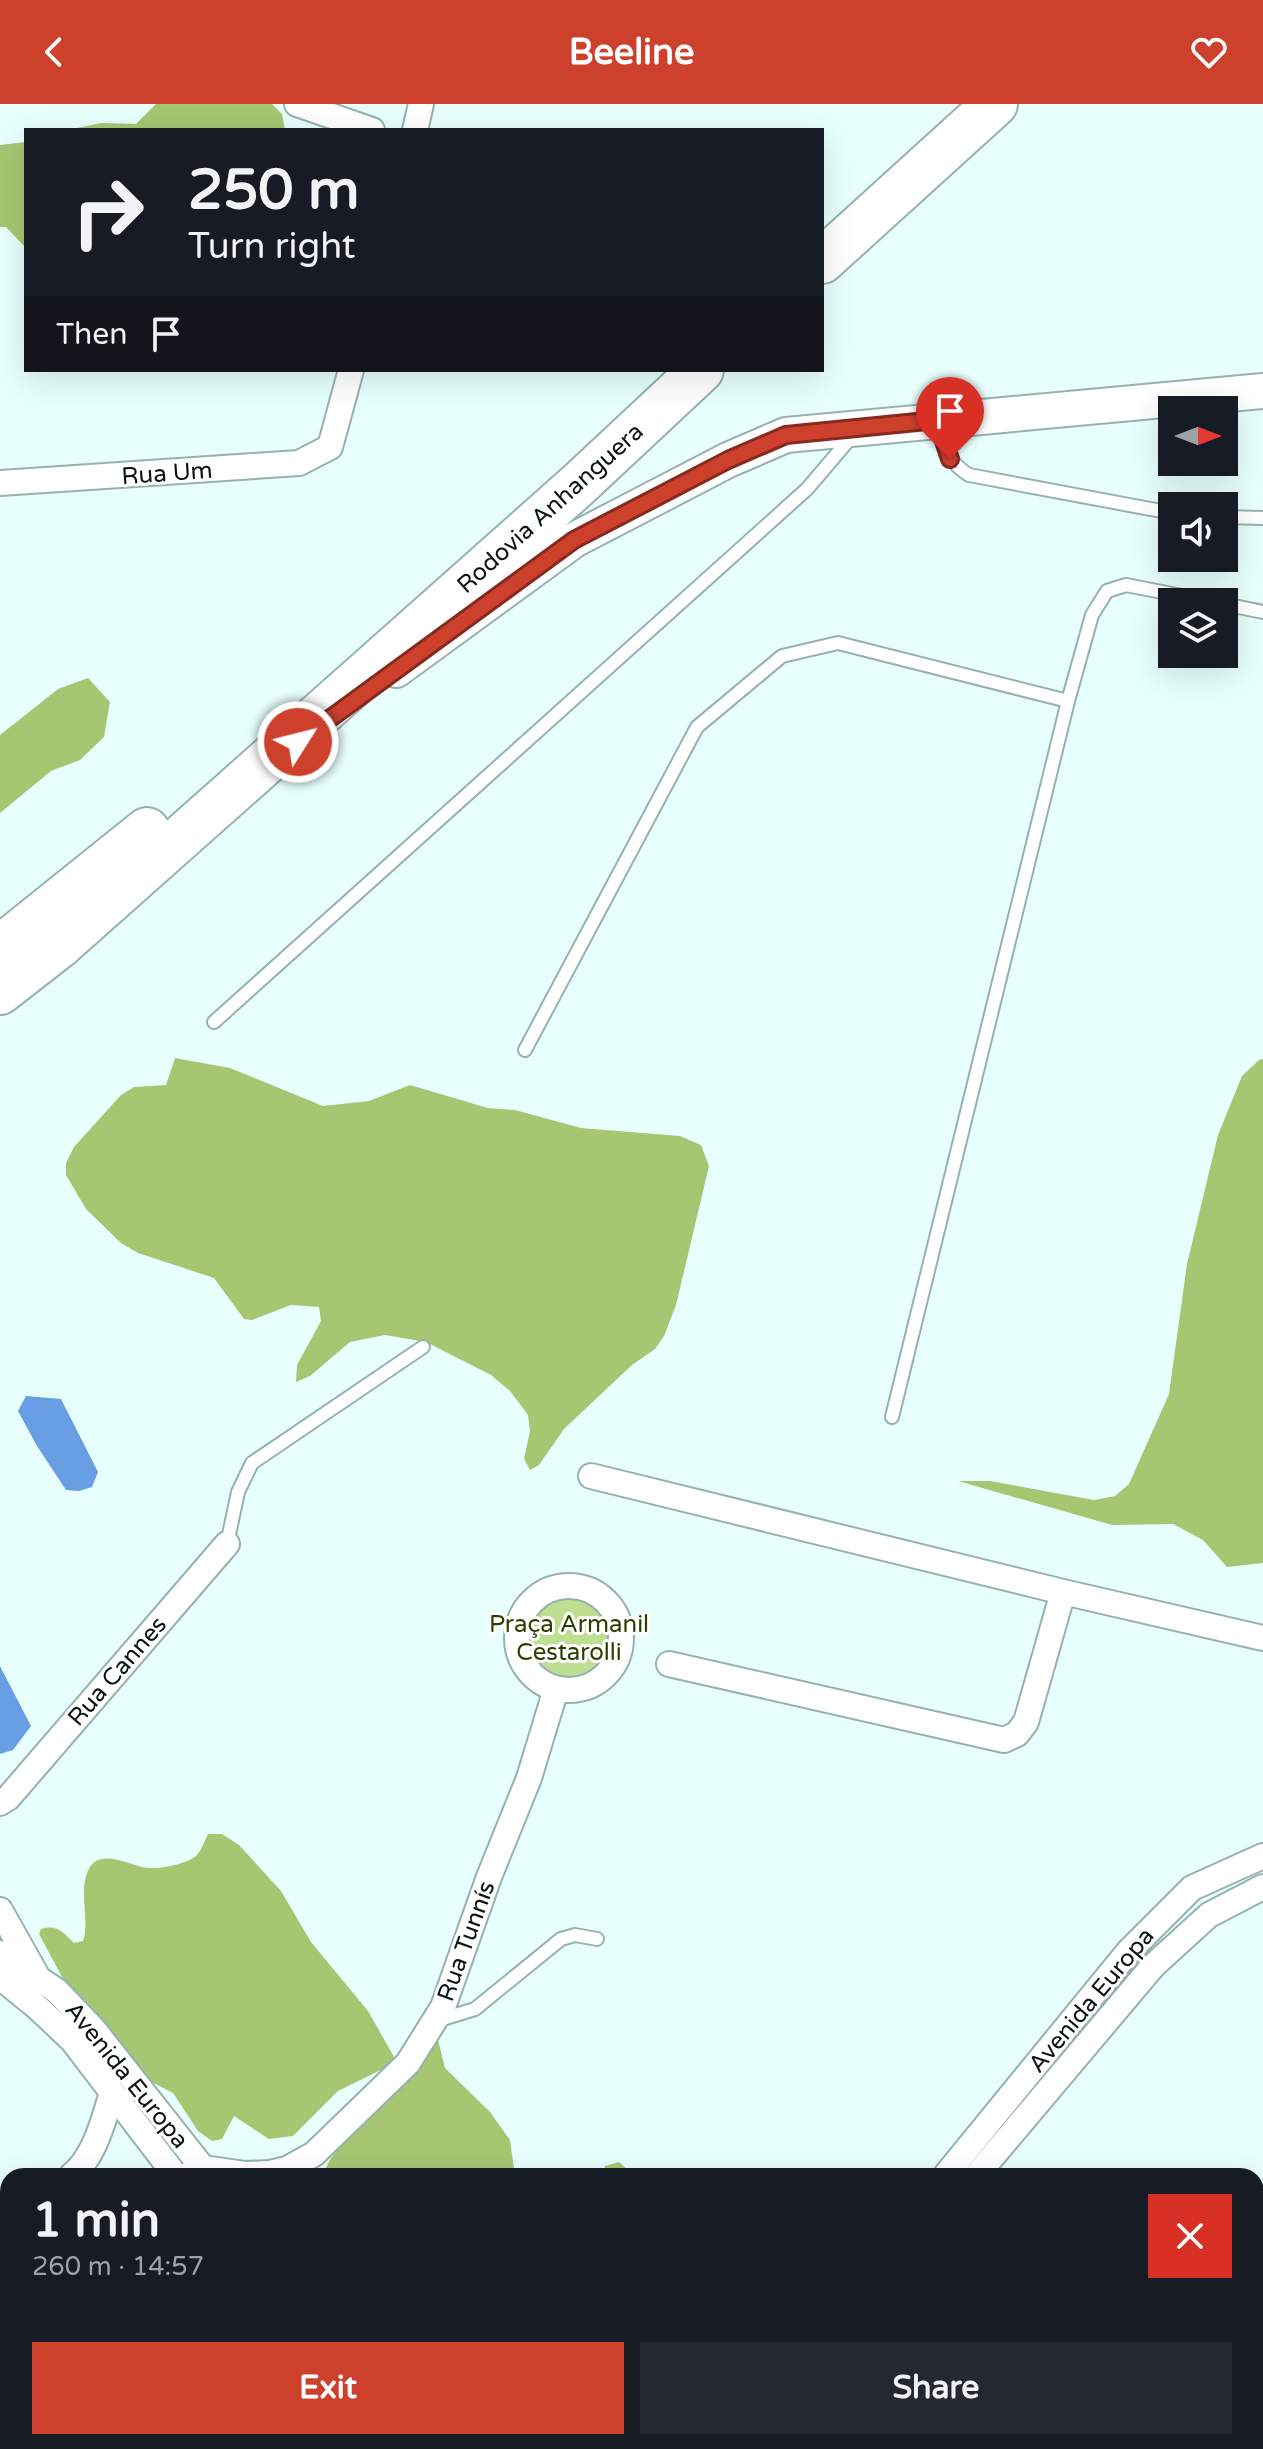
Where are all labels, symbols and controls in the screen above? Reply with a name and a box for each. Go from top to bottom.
icon: back [32,30,76,74]
icon: heart [1187,30,1231,74]
text: Beeline [569,31,694,74]
text: 250 m [188,157,359,224]
icon: right [56,160,160,264]
text: Turn right [188,225,355,268]
icon: arrive [144,312,188,356]
text: Then [56,316,128,353]
pin [916,377,984,459]
icon: arrive [928,389,972,433]
north arrow [1158,396,1238,476]
map controls [1158,396,1238,668]
street label: Rodovia Anhanguera [451,417,650,600]
street label: Rua Um [121,456,214,491]
button: sound [1158,492,1238,572]
button: layers [1158,588,1238,668]
position arrow [256,700,340,784]
park label: Praça Armanil Cestarolli [489,1610,649,1667]
street label: Rua Cannes [62,1611,173,1732]
street label: Rua Tunnís [431,1877,502,2005]
street label: Avenida Europa [1022,1922,1160,2079]
street label: Avenida Europa [59,1996,195,2155]
text: 1 min [32,2192,160,2250]
button: close [1148,2194,1232,2278]
text: 260 m · 14:57 [32,2251,204,2282]
button: Exit [32,2342,624,2434]
button: Share [640,2342,1232,2434]

